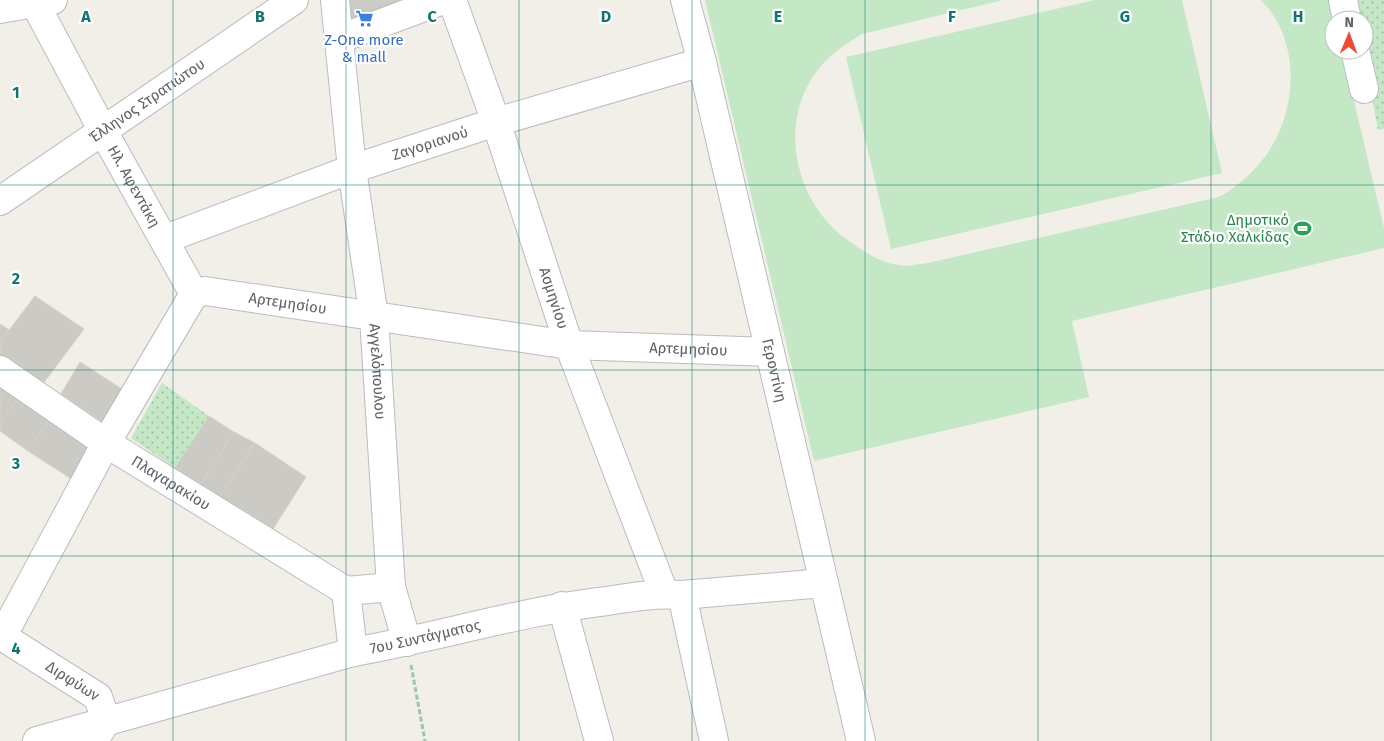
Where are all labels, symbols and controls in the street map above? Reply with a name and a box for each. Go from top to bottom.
text: A [80,7,91,26]
text: B [255,7,265,26]
text: C [427,7,437,26]
text: D [601,7,611,26]
text: E [774,7,782,26]
text: F [948,7,956,26]
text: G [1120,7,1130,26]
text: H [1293,7,1303,26]
supermarket icon: Z-One more & mall [354,9,374,29]
north arrow [1324,10,1374,60]
text: N [1344,14,1354,31]
place label: Z-One more & mall [324,31,404,66]
street label: Έλληνος Στρατιώτου [86,55,208,146]
text: 1 [12,83,20,102]
street label: Ζαγοριανού [390,123,471,164]
street label: Ηλ. Αφεντάκη [104,142,164,231]
place label: Δημοτικό Στάδιο Χαλκίδας [1181,211,1289,246]
sports icon: Δημοτικό Στάδιο Χαλκίδας [1293,219,1313,239]
street label: Ασμηνίου [535,265,572,331]
text: 2 [12,269,20,288]
street label: Αρτεμησίου [247,289,328,318]
street label: Αγγελόπουλου [365,323,389,420]
street label: Γεροντίνη [758,337,790,404]
street label: Αρτεμησίου [649,339,728,360]
street label: Πλαγαρακίου [128,452,214,514]
text: 3 [11,454,20,473]
street label: 7ου Συντάγματος [368,616,482,658]
text: 4 [11,639,21,658]
street label: Διρφύων [42,657,104,705]

